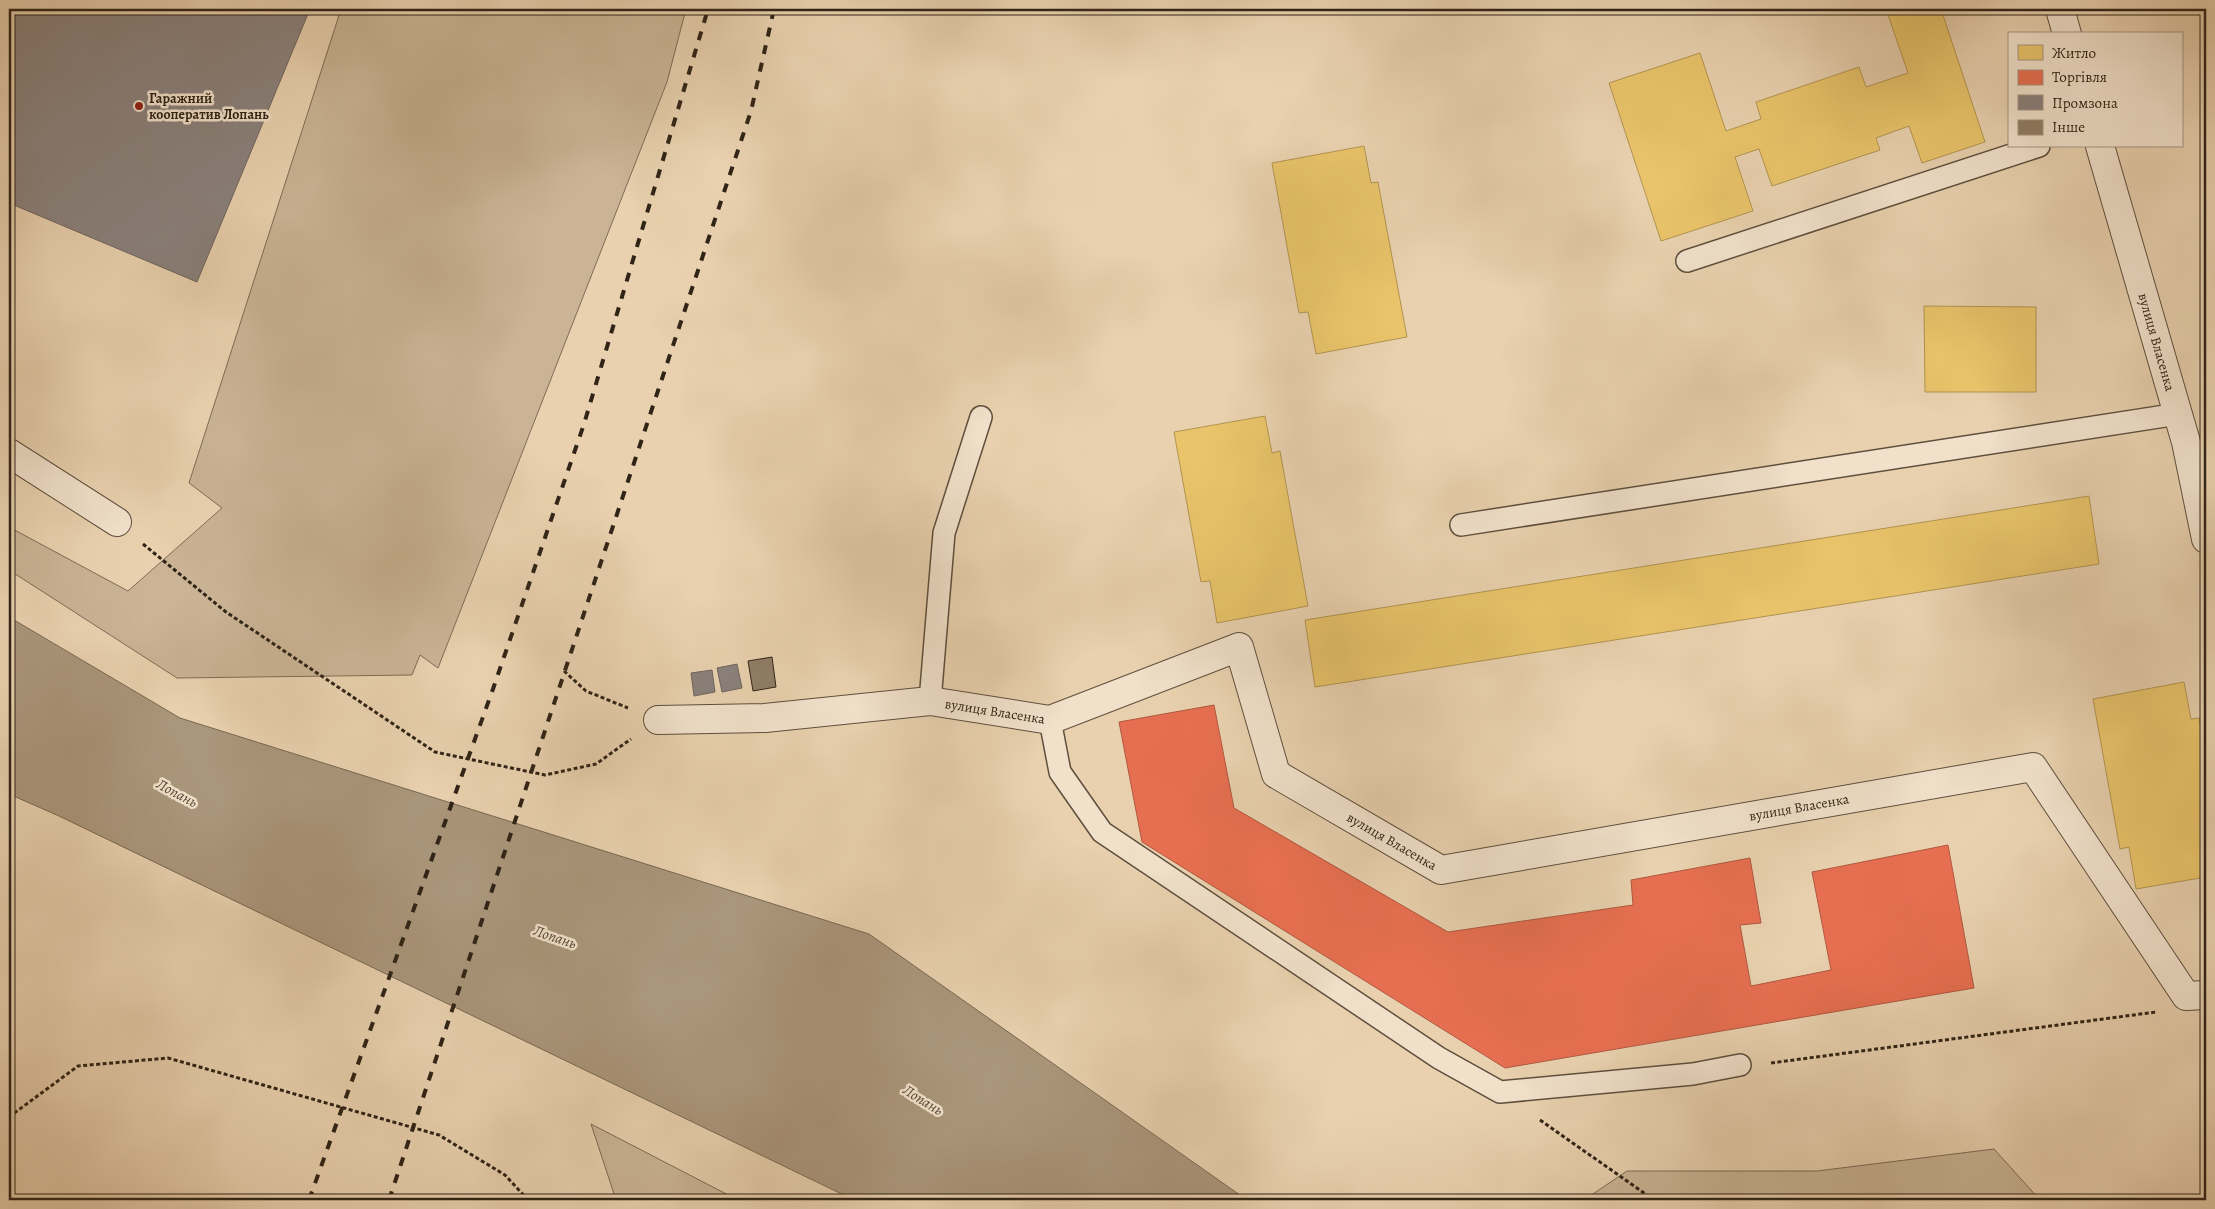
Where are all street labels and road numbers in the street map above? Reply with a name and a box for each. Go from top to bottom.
street label: вулиця Власенка [2133,291,2180,394]
street label: вулиця Власенка [944,694,1047,729]
street label: вулиця Власенка [1748,789,1851,826]
street label: вулиця Власенка [1343,808,1441,875]

